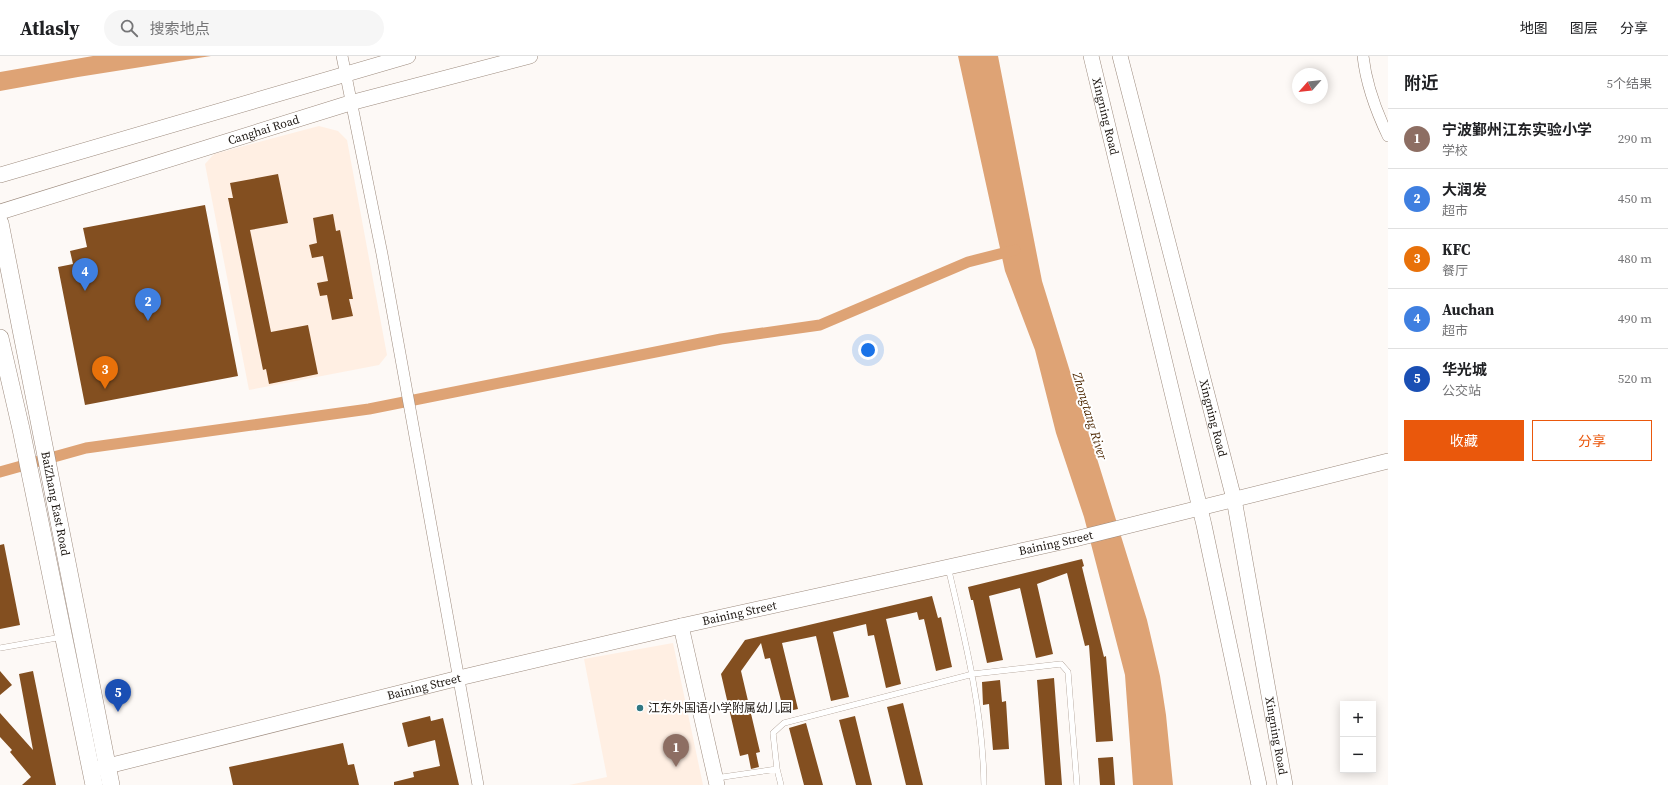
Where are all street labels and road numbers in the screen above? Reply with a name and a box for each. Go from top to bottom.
street label: Xingning Road [1088,76,1123,157]
street label: Canghai Road [226,111,301,149]
street label: Xingning Road [1196,378,1231,459]
street label: BaiZhang East Road [37,450,74,557]
street label: Baining Street [1017,527,1094,559]
street label: Baining Street [701,597,778,629]
street label: Baining Street [385,670,462,704]
street label: Xingning Road [1261,695,1291,776]

